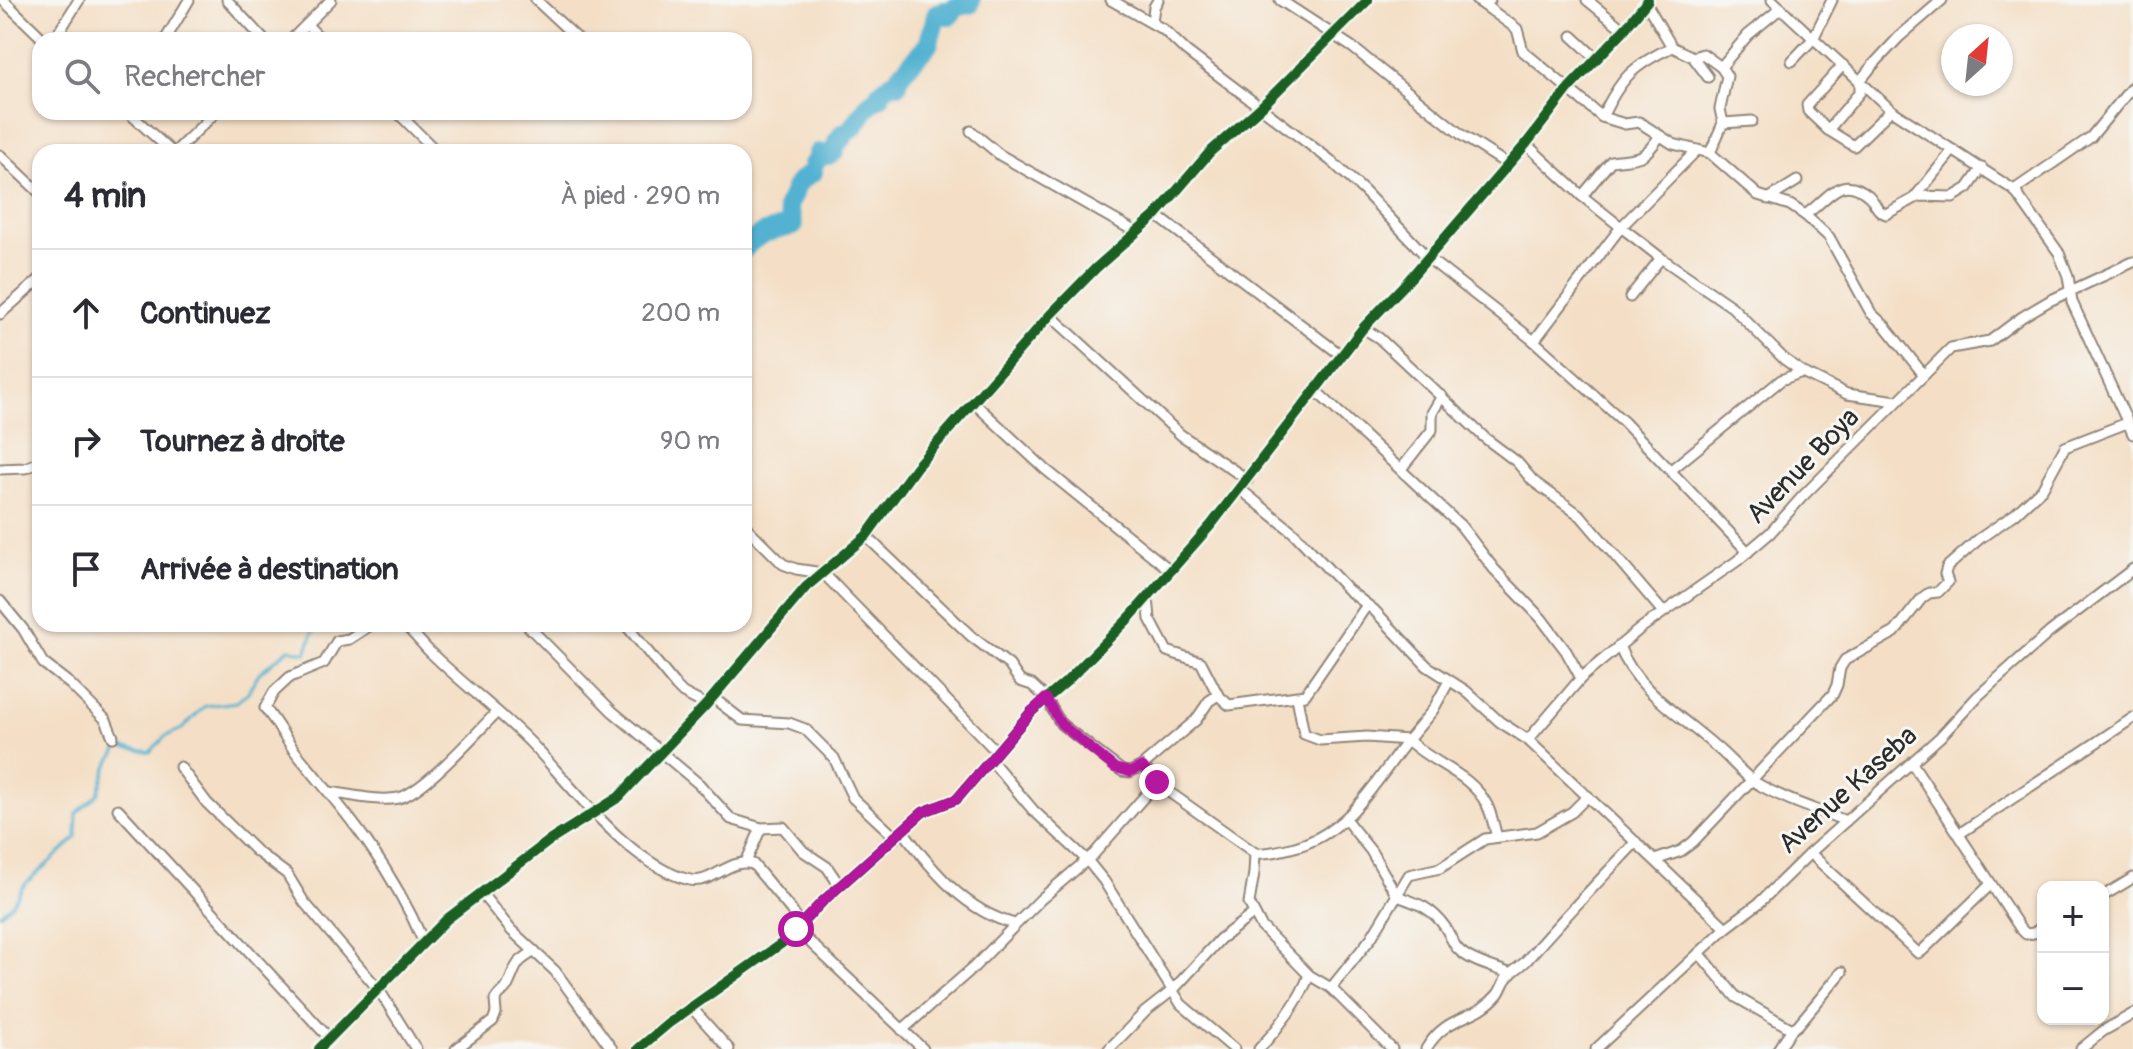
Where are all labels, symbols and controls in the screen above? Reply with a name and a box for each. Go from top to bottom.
north arrow [1941,24,2013,96]
search box [32,32,752,120]
icon: search [60,54,104,98]
text: Rechercher [124,58,266,95]
text: 4 min [64,175,146,218]
text: À pied · 290 m [560,180,720,212]
icon: ahead [64,291,108,335]
text: Continuez [140,295,271,332]
text: 200 m [641,297,720,329]
street label: Avenue Boya [1739,401,1867,531]
icon: right [64,419,108,463]
text: Tournez à droite [140,423,344,460]
text: 90 m [660,425,720,457]
icon: arrive [64,547,108,591]
text: Arrivée à destination [140,551,399,588]
street label: Avenue Kaseba [1771,718,1925,862]
route end [1139,764,1175,800]
map controls [2037,881,2109,1025]
button: + [2037,881,2109,953]
route start [778,911,814,947]
button: − [2037,953,2109,1025]

